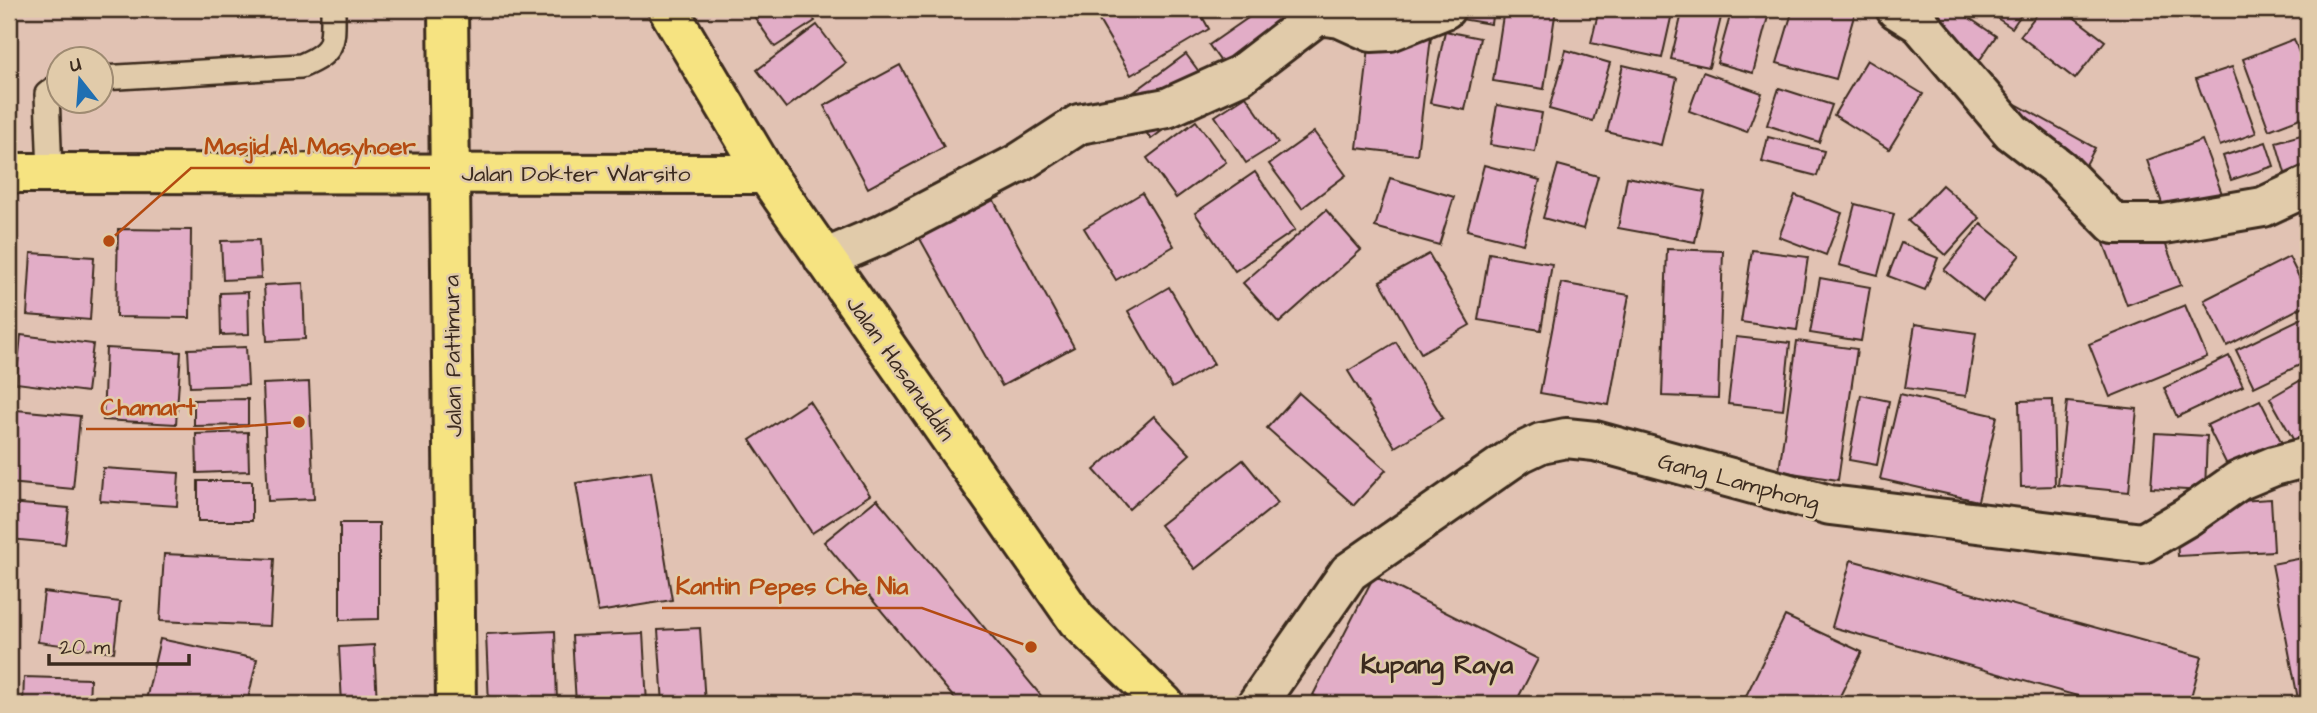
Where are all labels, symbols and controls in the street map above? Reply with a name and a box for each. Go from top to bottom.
north arrow [46,46,116,116]
text: U [66,51,85,80]
callout: Masjid Al Masyhoer [191,123,430,168]
text: Masjid Al Masyhoer [204,130,417,166]
street label: Jalan Dokter Warsito [462,158,690,190]
street label: Jalan Pattimura [436,274,470,437]
street label: Jalan Hasanuddin [838,290,962,448]
callout: Chamart [86,384,209,429]
text: Chamart [101,391,196,425]
street label: Gang Lamphong [1654,445,1823,520]
callout: Kantin Pepes Che Nia [662,563,922,608]
text: Kantin Pepes Che Nia [676,570,909,604]
scale bar [49,622,189,666]
text: 20 m [60,633,111,662]
district label: Kupang Raya [1361,647,1514,686]

